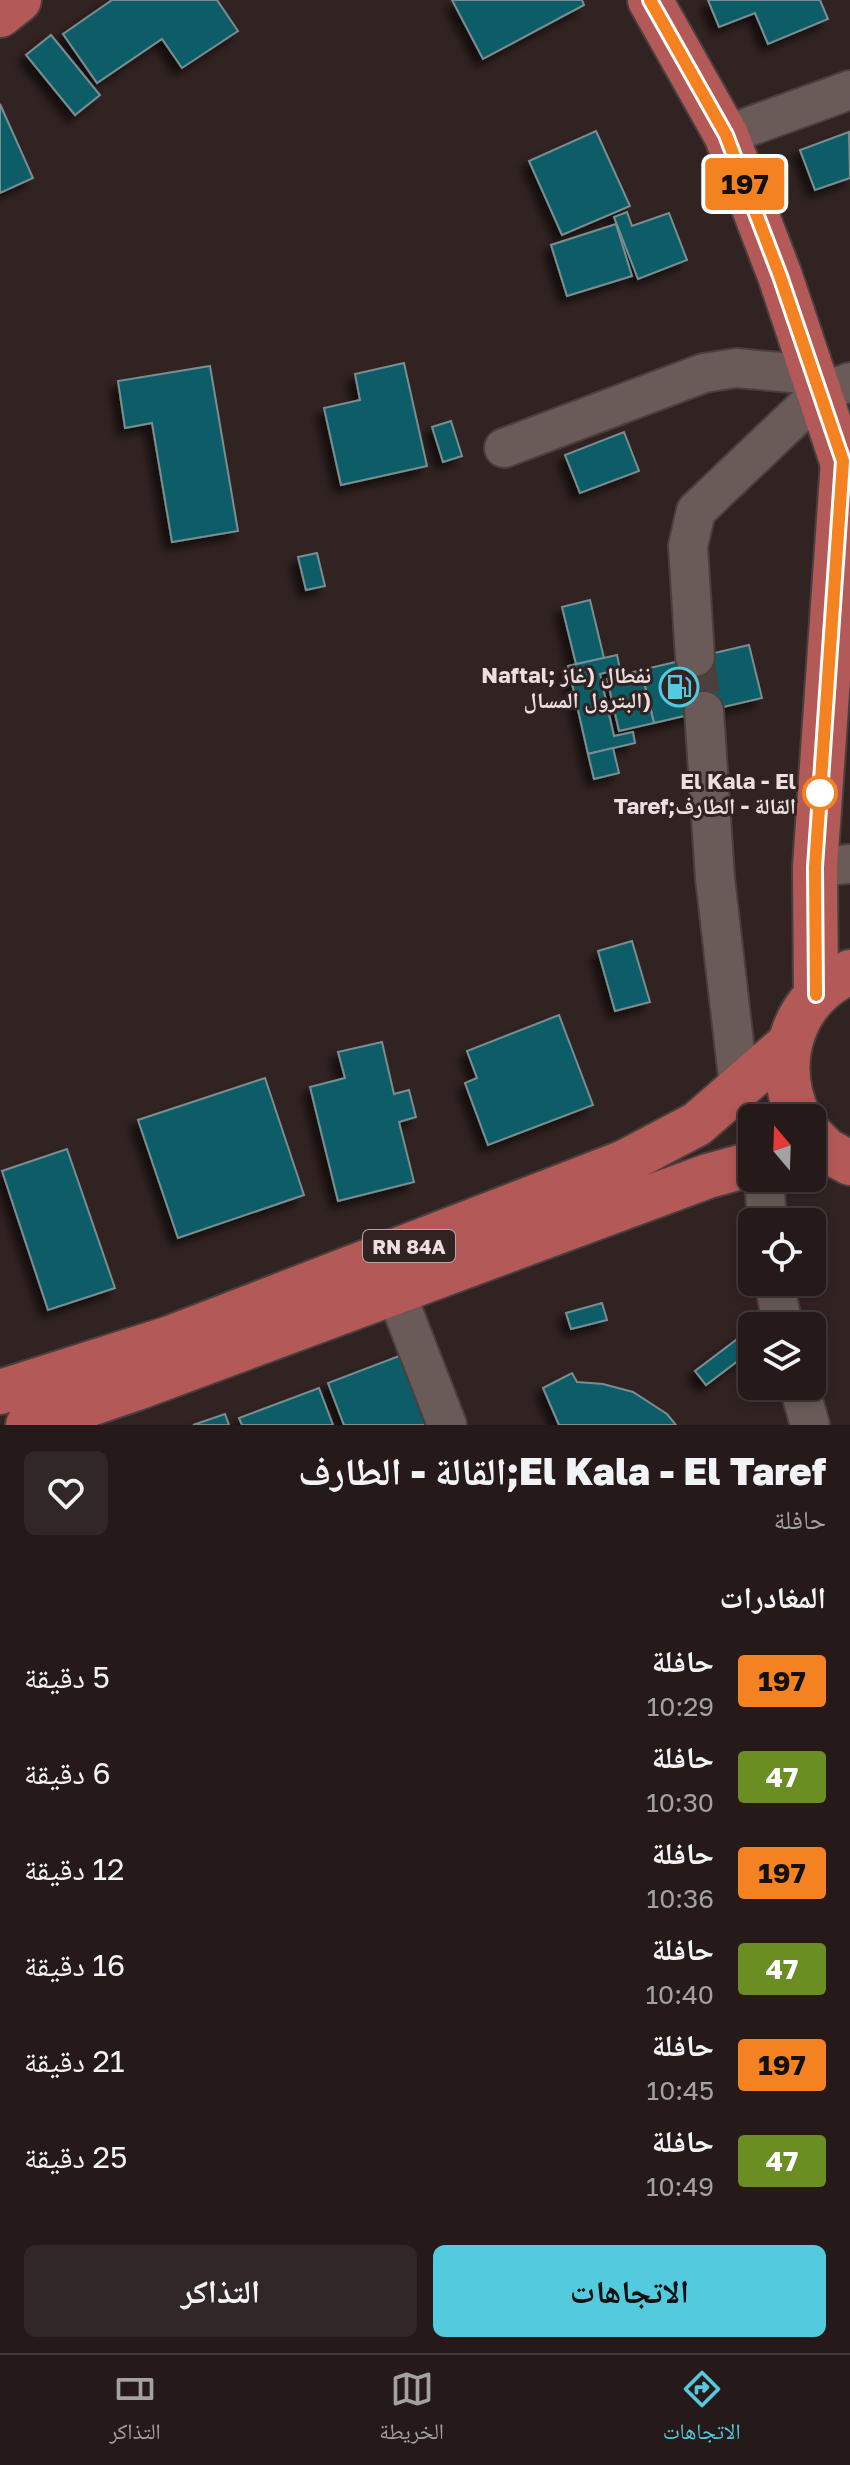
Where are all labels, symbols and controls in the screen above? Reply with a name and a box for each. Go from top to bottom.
line badge: 197 [699,158,791,210]
text: 197 [721,167,769,200]
place label: Naftal; نفطال (غاز البترول المسال) [481,661,651,714]
fuel station icon: Naftal; نفطال (غاز البترول المسال) [658,666,700,708]
place label: El Kala - El Taref;القالة - الطارف [614,767,796,819]
marker: El Kala - El Taref;القالة - الطارف [803,776,837,810]
north arrow [738,1104,826,1192]
map controls [738,1104,826,1400]
button: locate [738,1208,826,1296]
road number: RN 84A [363,1230,455,1262]
button: layers [738,1312,826,1400]
text: El Kala - El Taref;القالة - الطارف [298,1448,826,1493]
button: heart [24,1451,108,1535]
text: حافلة [774,1504,826,1535]
text: المغادرات [719,1579,826,1615]
text: حافلة [652,1643,714,1679]
text: 5 دقيقة [24,1659,110,1695]
text: 197 [758,1664,806,1697]
text: 10:29 [647,1691,714,1722]
text: حافلة [652,1739,714,1775]
text: 6 دقيقة [24,1755,111,1791]
text: 47 [766,1760,798,1793]
text: 10:30 [646,1787,714,1818]
text: حافلة [652,1835,714,1871]
text: 12 دقيقة [24,1851,124,1887]
text: 197 [758,1856,806,1889]
text: 10:36 [647,1883,714,1914]
text: حافلة [652,1931,714,1967]
text: 16 دقيقة [24,1947,125,1983]
text: 47 [766,1952,798,1985]
text: 10:40 [645,1979,714,2010]
text: حافلة [652,2027,714,2063]
text: 21 دقيقة [24,2043,124,2079]
text: 197 [758,2048,806,2081]
text: 10:45 [647,2075,714,2106]
text: حافلة [652,2123,714,2159]
text: 25 دقيقة [24,2139,127,2175]
text: 47 [766,2144,798,2177]
text: 10:49 [646,2171,714,2202]
button: التذاكر [24,2245,417,2337]
button: الاتجاهات [433,2245,826,2337]
tab: التذاكر [109,2367,161,2453]
tab: الخريطة [379,2367,444,2453]
tab: الاتجاهات [663,2367,741,2453]

